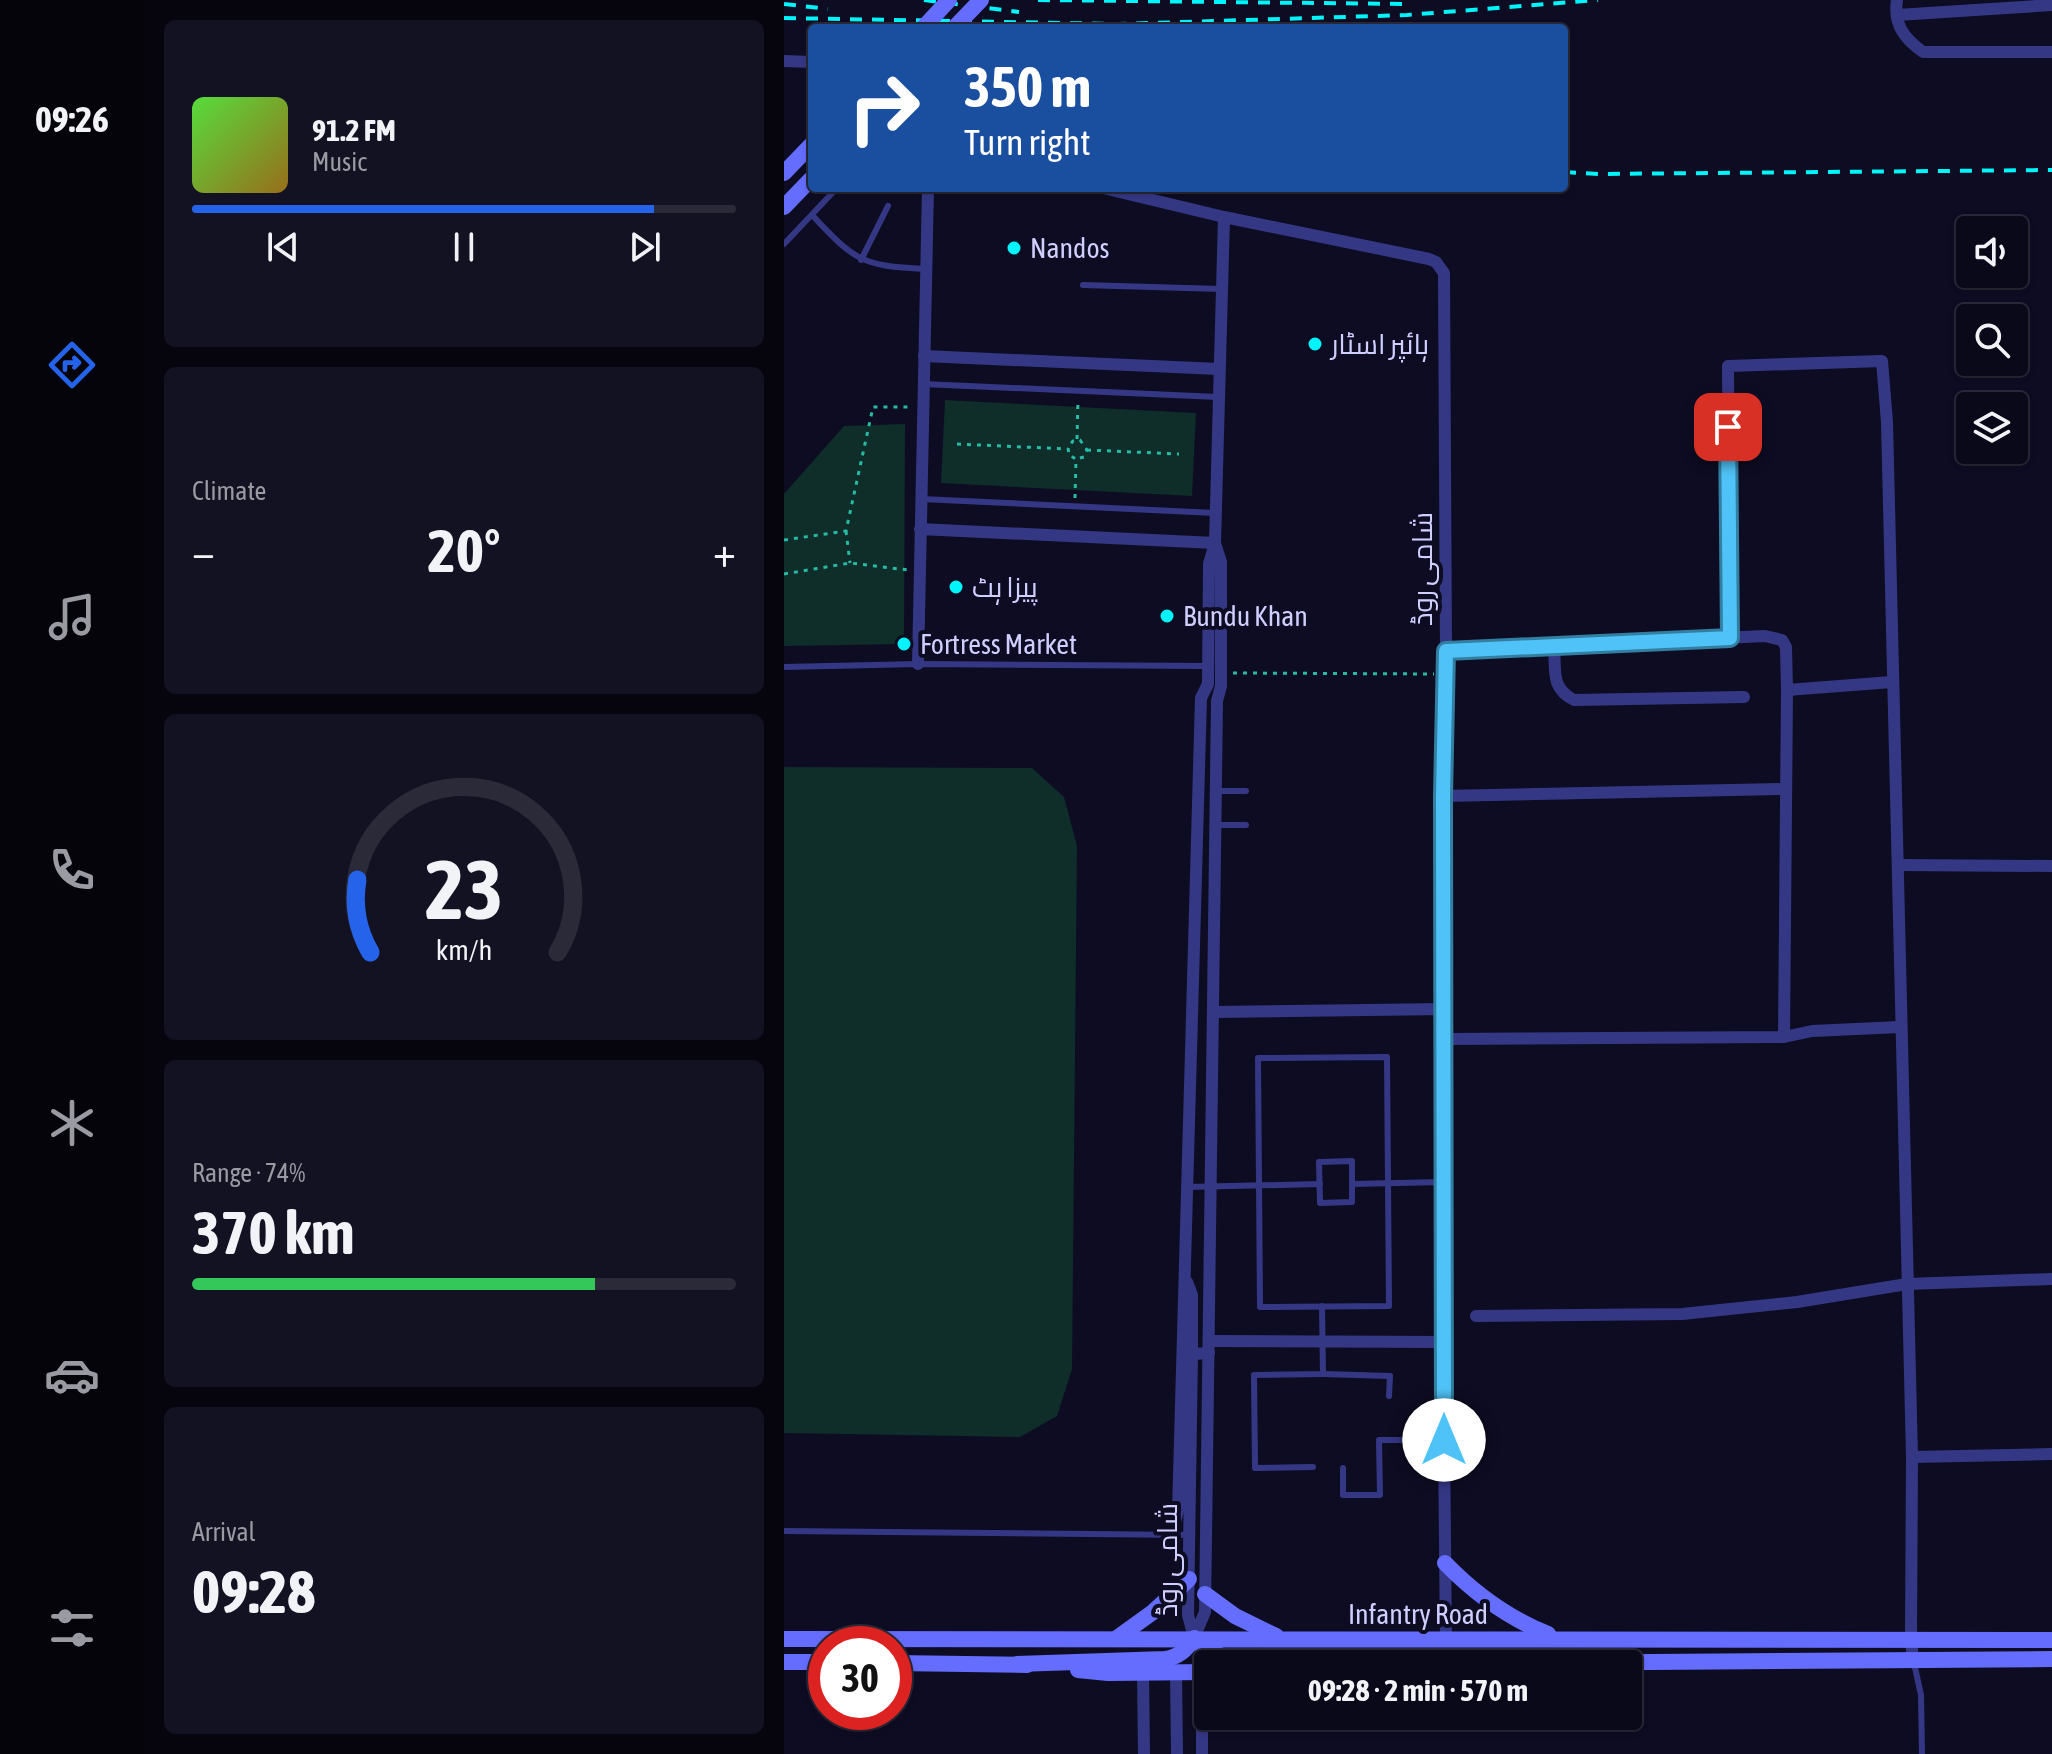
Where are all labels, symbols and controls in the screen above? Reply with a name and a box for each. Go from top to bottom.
text: 350 m [964,55,1091,119]
icon: right [832,56,936,160]
text: 09:26 [35,98,109,140]
text: 91.2 FM [312,113,396,147]
text: Turn right [964,121,1091,163]
text: Music [312,147,367,177]
map controls [1956,216,2028,464]
button: sound [1956,216,2028,288]
icon: previous [261,225,305,269]
icon: pause [442,225,486,269]
icon: next [623,225,667,269]
place label: Nandos [1030,232,1109,264]
marker: Nandos [1005,239,1023,257]
button: search [1956,304,2028,376]
place label: ہائپر اسٹار [1329,328,1429,363]
marker: ہائپر اسٹار [1306,335,1324,353]
icon: directions [44,337,100,393]
button: layers [1956,392,2028,464]
pin [1694,393,1762,461]
icon: arrive [1706,405,1750,449]
text: Climate [192,476,266,506]
street label: شامی روڈ [1406,512,1439,626]
text: 20° [428,516,500,585]
text: − [192,526,215,576]
text: + [713,526,736,576]
place label: پیزا ہٹ [972,571,1038,606]
marker: پیزا ہٹ [947,578,965,596]
icon: music [44,589,100,645]
place label: Bundu Khan [1183,600,1308,632]
marker: Bundu Khan [1158,607,1176,625]
place label: Fortress Market [920,628,1077,660]
marker: Fortress Market [895,635,913,653]
text: 23 [425,841,503,937]
icon: phone [44,842,100,898]
text: km/h [436,933,492,966]
icon: climate [44,1095,100,1151]
text: Range · 74% [192,1158,305,1188]
text: 370 km [192,1198,354,1267]
icon: car [44,1347,100,1403]
position arrow [1402,1398,1486,1482]
street label: شامی روڈ [1151,1503,1184,1617]
text: Arrival [192,1517,256,1547]
text: 09:28 [192,1557,315,1626]
street label: Infantry Road [1348,1598,1488,1630]
icon: filters [44,1600,100,1656]
speed limit sign: 30 [808,1626,912,1730]
text: 09:28 · 2 min · 570 m [1308,1673,1528,1707]

